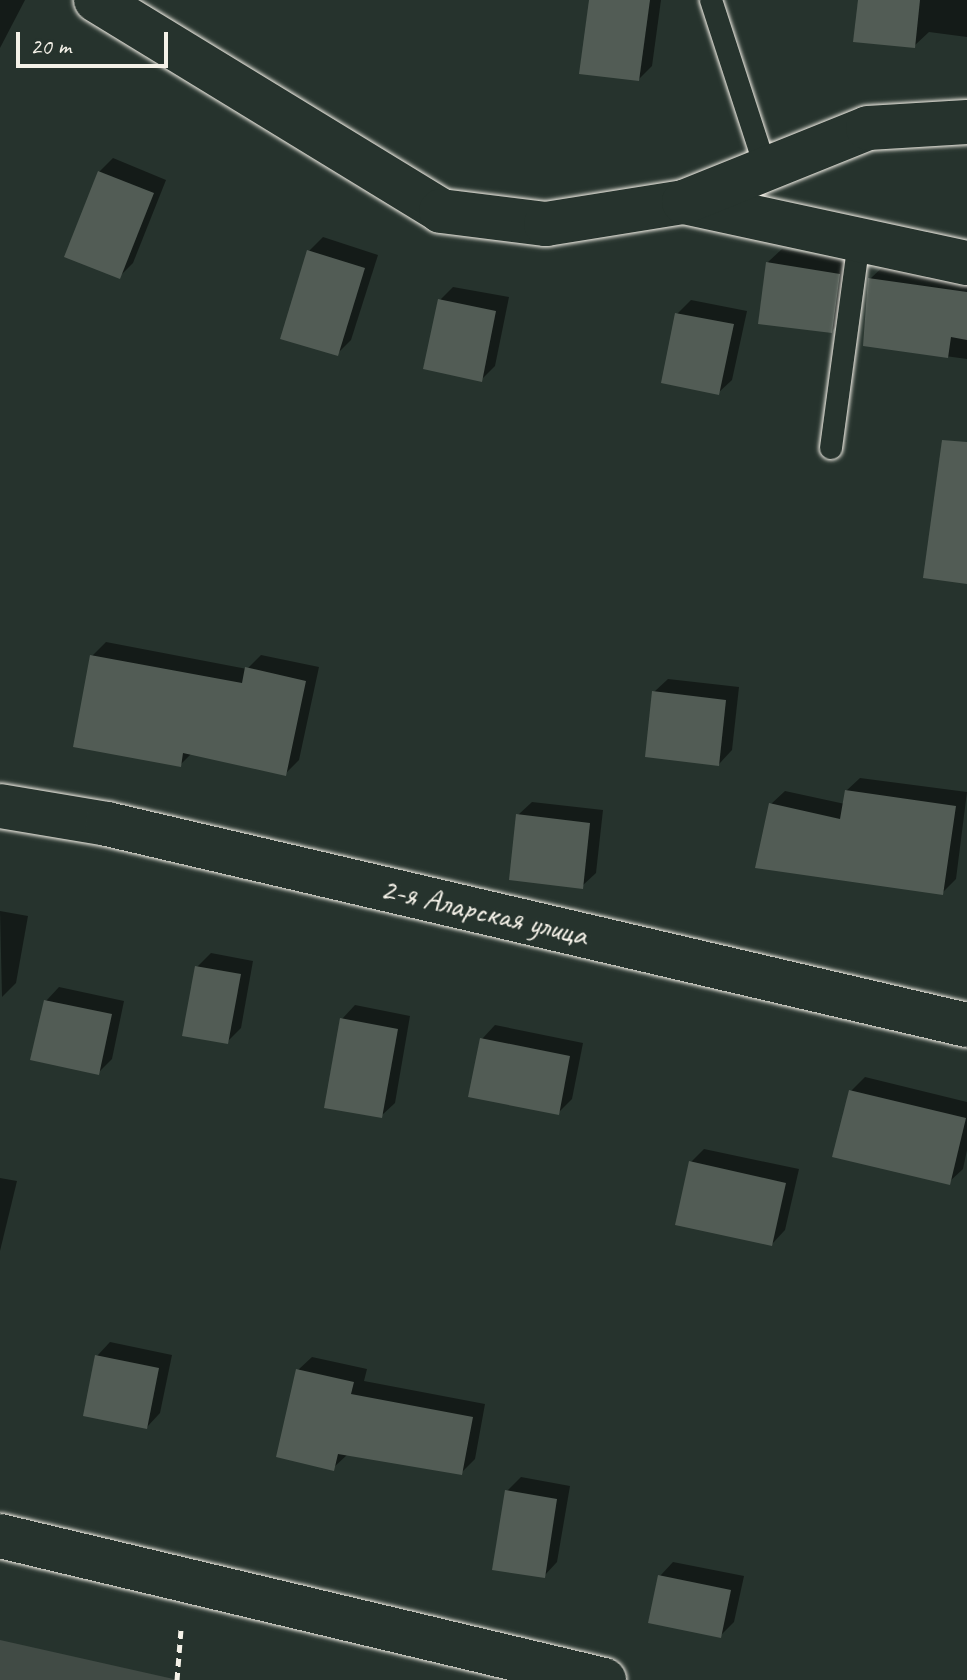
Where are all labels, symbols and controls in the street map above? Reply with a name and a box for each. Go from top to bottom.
scale bar [20,16,172,66]
text: 20 m [30,31,71,61]
street label: 2-я Аларская улица [375,869,593,955]

